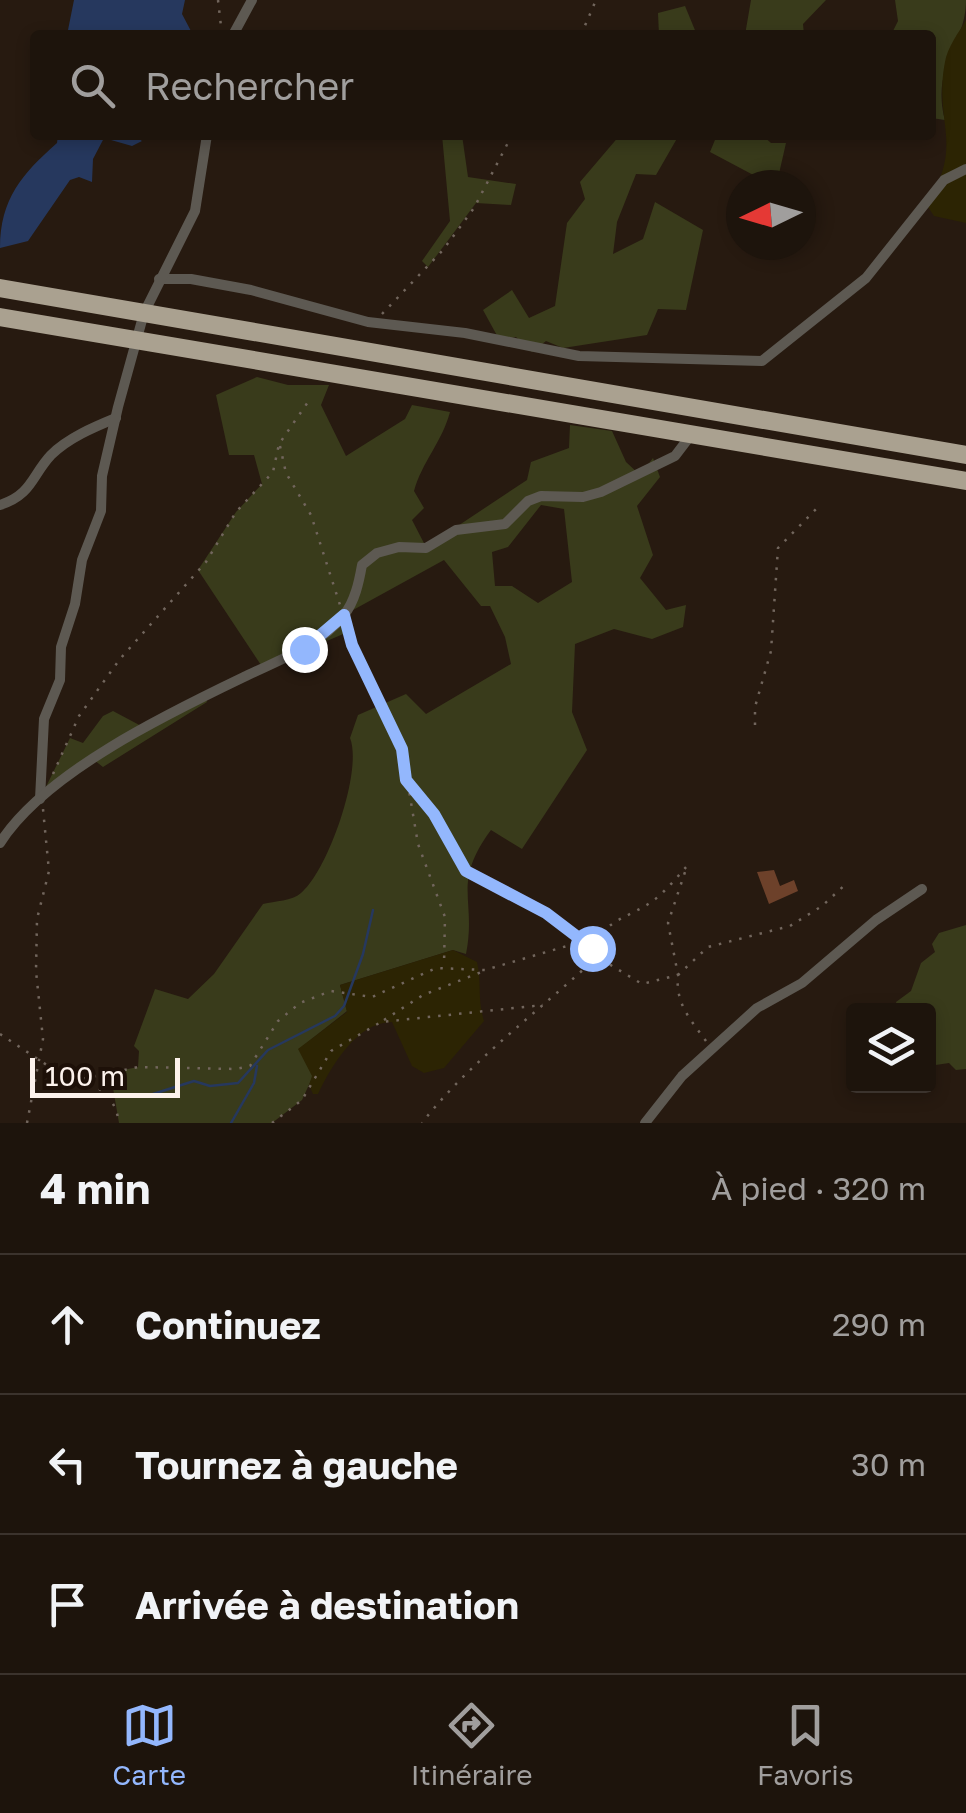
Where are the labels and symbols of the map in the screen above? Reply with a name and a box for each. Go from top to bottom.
north arrow [726,170,816,260]
route end [282,627,328,673]
route start [570,926,616,972]
scale bar [30,1053,180,1098]

